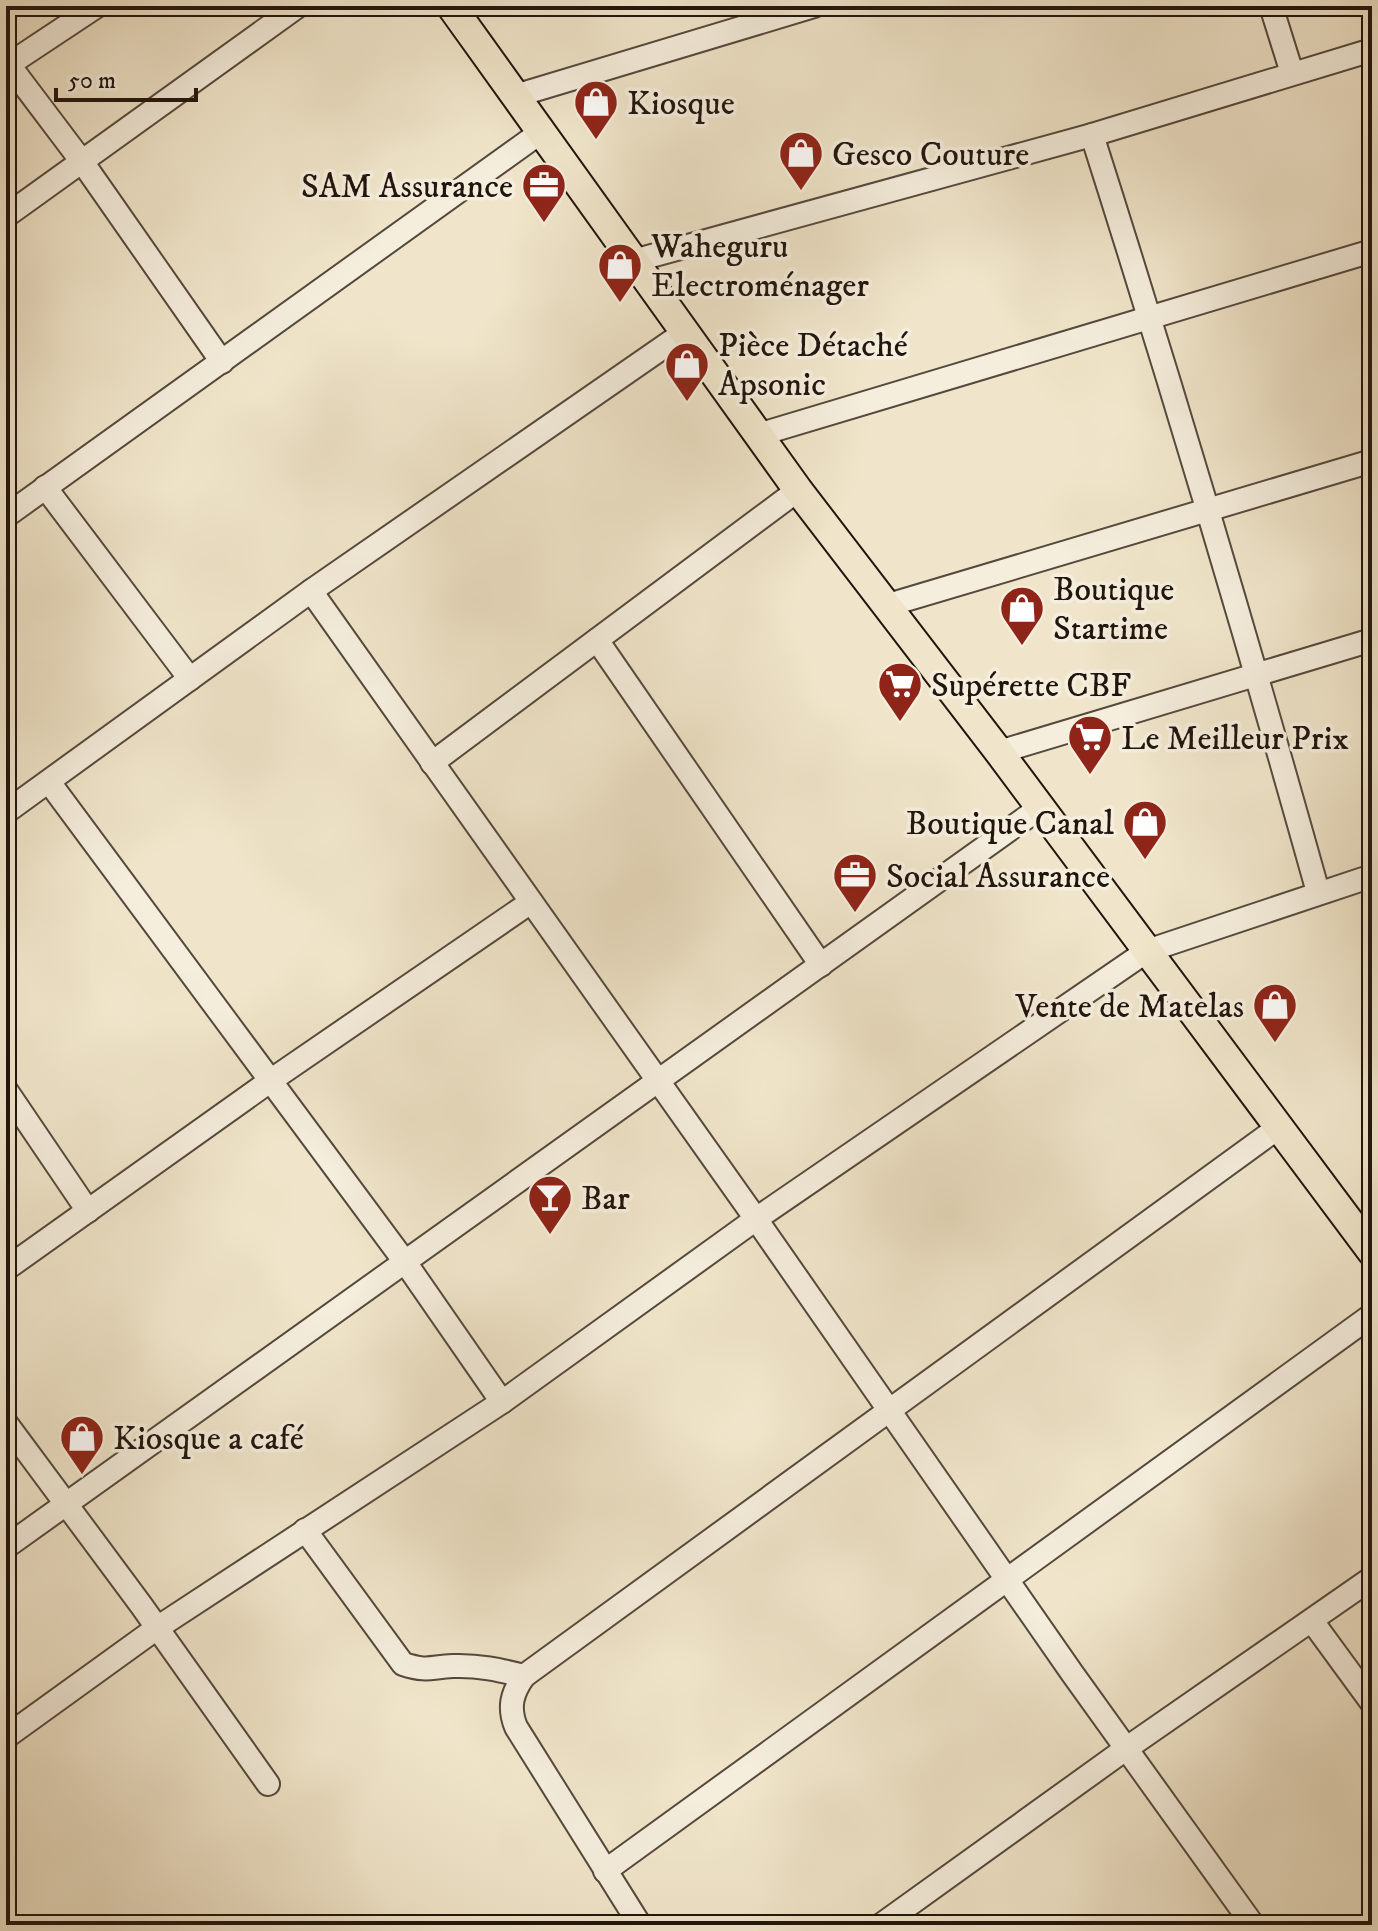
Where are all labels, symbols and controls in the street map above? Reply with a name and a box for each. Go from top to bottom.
scale bar [56,52,196,102]
text: 50 m [68,66,116,96]
shop icon: Kiosque [572,78,620,141]
place label: Kiosque [627,83,735,125]
shop icon: Gesco Couture [777,129,825,192]
place label: Gesco Couture [832,134,1029,176]
office icon: SAM Assurance [520,161,568,224]
place label: SAM Assurance [301,166,513,208]
place label: Waheguru Electroménager [650,226,869,307]
shop icon: Waheguru Electroménager [596,241,644,304]
place label: Pièce Détaché Apsonic [718,325,908,406]
shop icon: Pièce Détaché Apsonic [663,340,711,403]
place label: Boutique Startime [1053,569,1174,650]
shop icon: Boutique Startime [998,584,1046,647]
supermarket icon: Supérette CBF [876,660,924,723]
place label: Supérette CBF [931,665,1131,707]
supermarket icon: Le Meilleur Prix [1066,713,1114,776]
place label: Le Meilleur Prix [1121,718,1349,760]
shop icon: Boutique Canal [1121,798,1169,861]
place label: Boutique Canal [906,803,1115,845]
office icon: Social Assurance [831,851,879,914]
place label: Social Assurance [886,856,1110,898]
shop icon: Vente de Matelas [1251,981,1299,1044]
place label: Vente de Matelas [1015,986,1244,1028]
bar icon: Bar [526,1173,574,1236]
place label: Bar [581,1178,630,1220]
shop icon: Kiosque a café [58,1413,106,1476]
place label: Kiosque a café [113,1418,304,1460]

